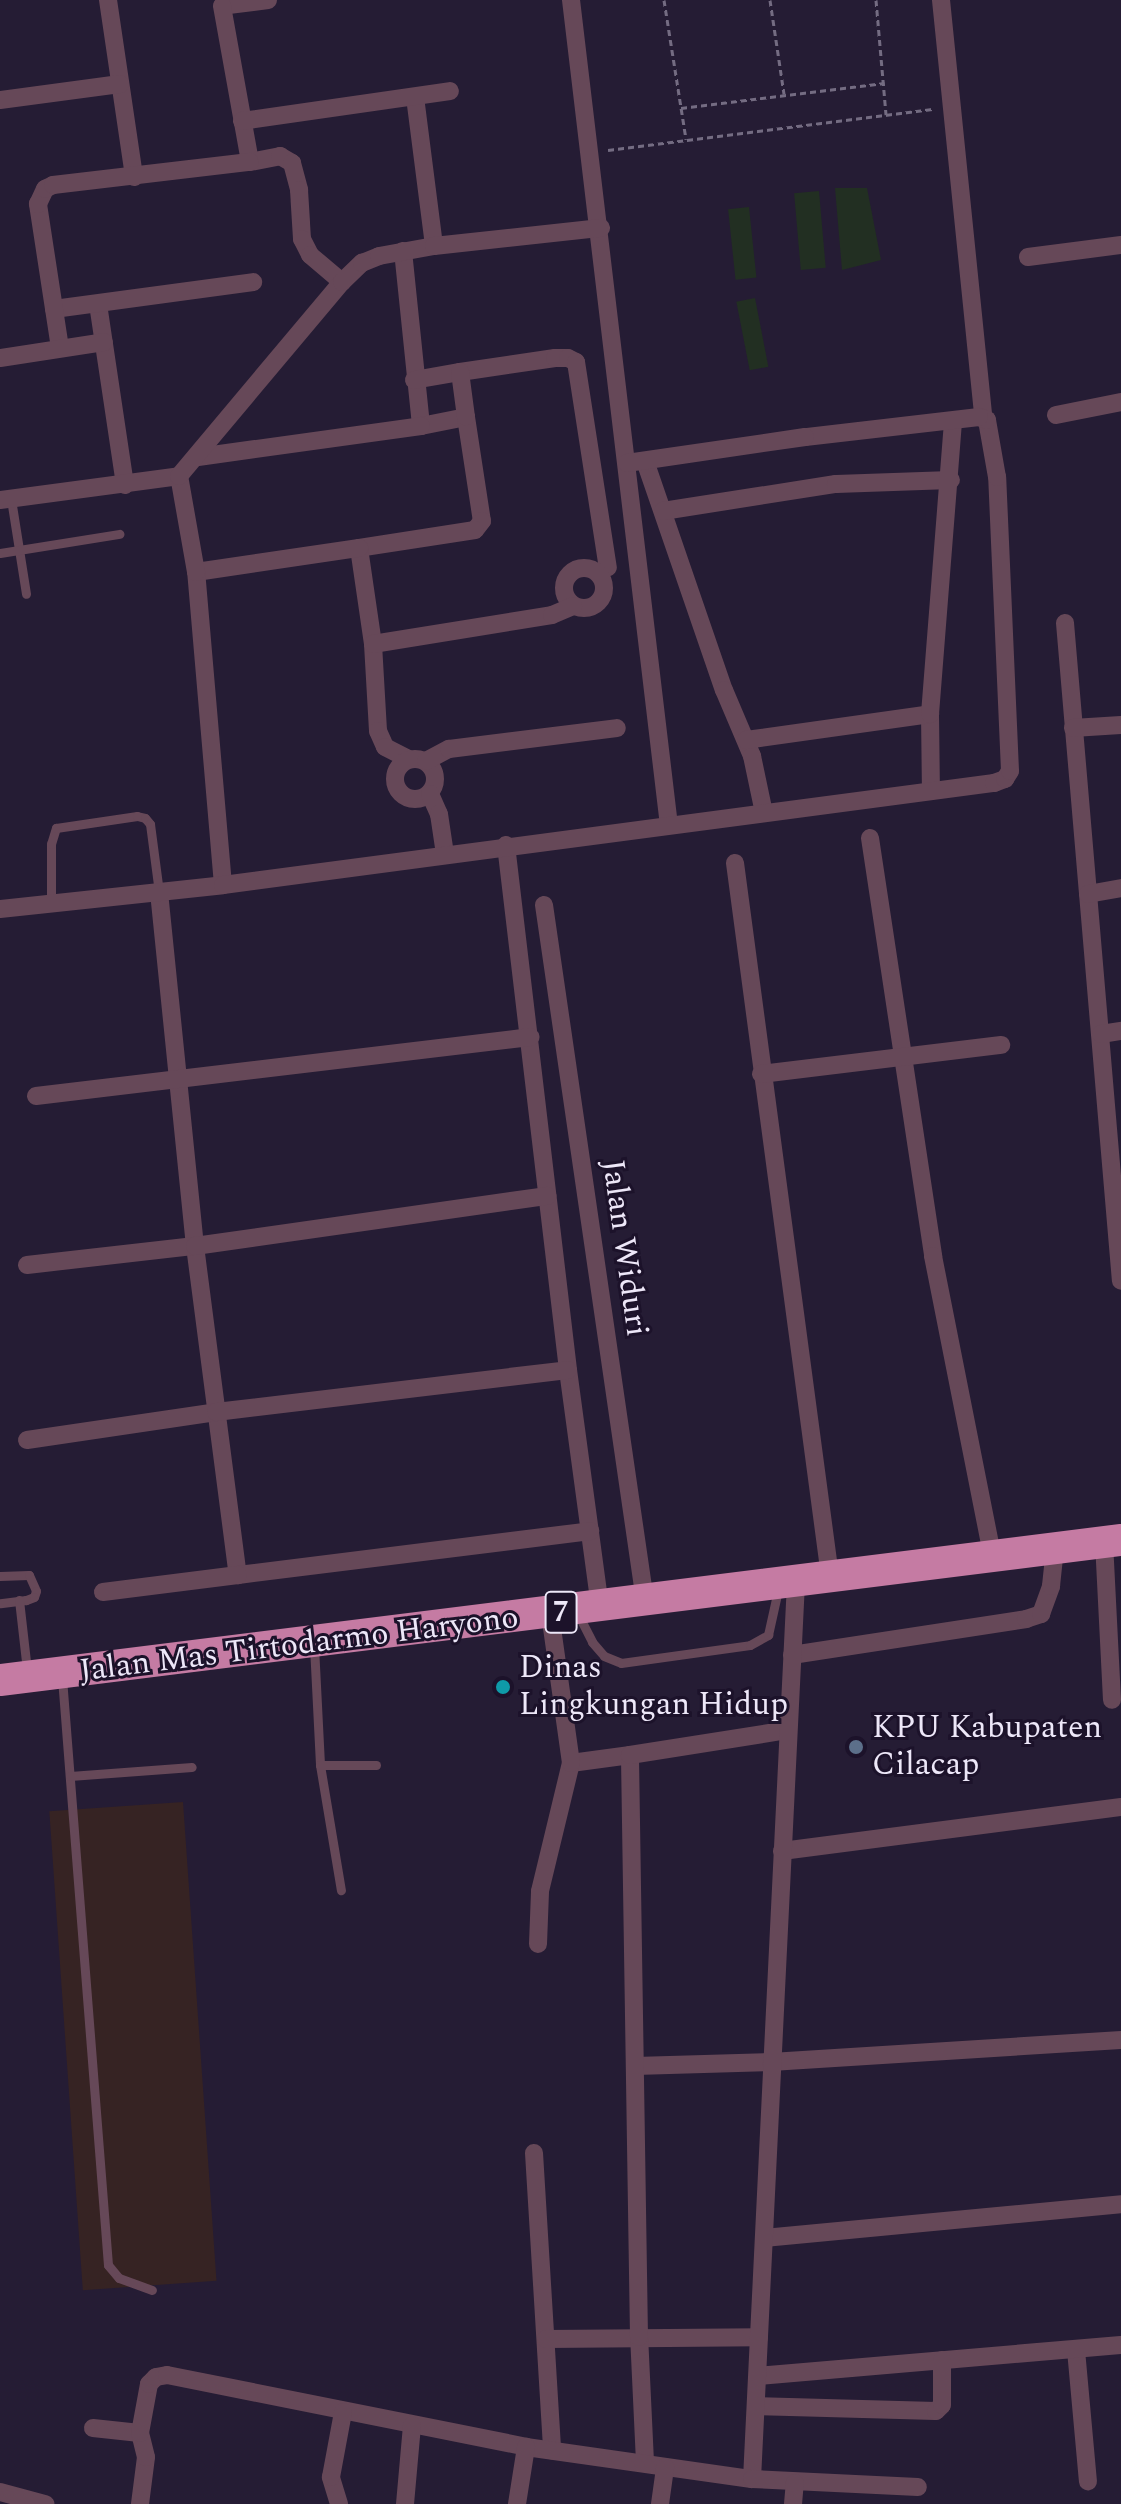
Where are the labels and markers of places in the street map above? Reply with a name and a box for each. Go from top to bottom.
place label: Dinas Lingkungan Hidup [519,1650,788,1725]
marker: Dinas Lingkungan Hidup [494,1678,512,1696]
place label: KPU Kabupaten Cilacap [872,1710,1102,1785]
marker: KPU Kabupaten Cilacap [847,1738,865,1756]

